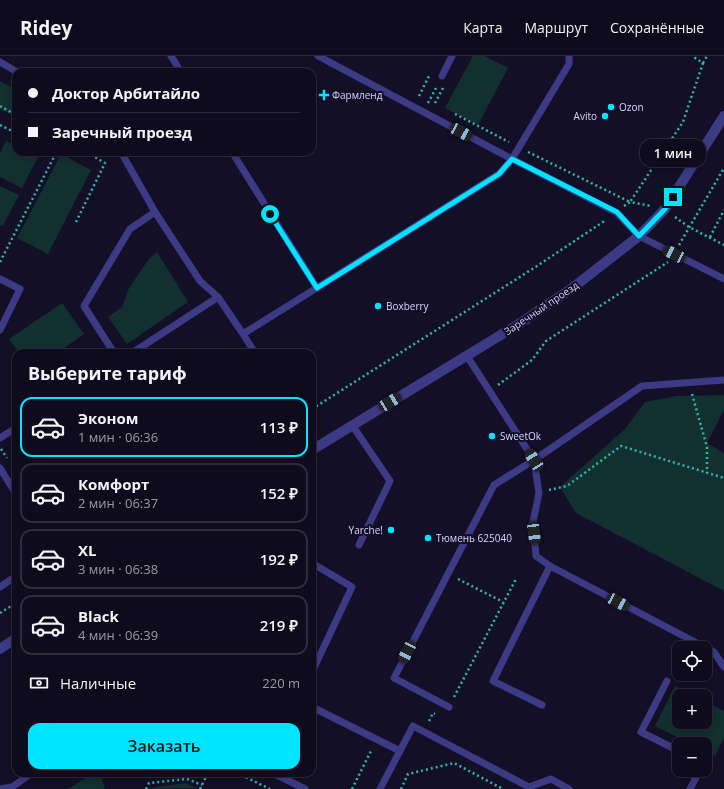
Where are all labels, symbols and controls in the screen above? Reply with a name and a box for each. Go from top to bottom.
text: Ridey [20,15,72,41]
text: Карта [463,18,502,37]
text: Маршрут [524,18,588,37]
text: Сохранённые [610,18,704,37]
text: Доктор Арбитайло [52,83,200,103]
place label: Фармленд [332,88,383,102]
marker: Фармленд [319,90,329,100]
place label: Ozon [619,100,644,114]
marker: Ozon [606,102,616,112]
place label: Avito [574,109,597,123]
marker: Avito [600,111,610,121]
car [448,121,474,143]
text: Заречный проезд [52,122,192,142]
callout: 1 мин [640,139,706,167]
text: 1 мин [654,144,692,162]
route end [664,188,682,206]
route start [261,205,279,223]
car [661,243,687,265]
street label: Заречный проезд [501,278,581,338]
place label: Boxberry [386,299,430,313]
marker: Boxberry [373,301,383,311]
text: Выберите тариф [28,361,187,385]
car [377,391,403,413]
text: Эконом [78,408,138,428]
icon: car [30,409,66,445]
text: 113 ₽ [260,417,298,437]
text: 1 мин · 06:36 [78,428,158,446]
place label: SweetOk [500,429,542,443]
marker: SweetOk [487,431,497,441]
car [522,447,546,473]
text: Комфорт [78,474,149,494]
icon: car [30,475,66,511]
text: 152 ₽ [260,483,298,503]
text: 2 мин · 06:37 [78,494,158,512]
car [527,520,541,546]
place label: Yarche! [349,523,383,537]
marker: Yarche! [386,525,396,535]
place label: Тюмень 625040 [436,531,512,545]
marker: Тюмень 625040 [423,533,433,543]
text: XL [78,540,96,560]
icon: car [30,541,66,577]
text: 192 ₽ [260,549,298,569]
text: 3 мин · 06:38 [78,560,158,578]
car [605,591,631,613]
text: Black [78,606,119,626]
icon: car [30,607,66,643]
text: 219 ₽ [260,615,298,635]
text: 4 мин · 06:39 [78,626,158,644]
car [396,639,418,665]
map controls [672,641,712,777]
button: locate [672,641,712,681]
icon: cash [28,672,50,694]
text: Наличные [60,673,136,693]
text: 220 m [262,674,300,692]
button: + [672,689,712,729]
button: Заказать [28,723,300,769]
button: − [672,737,712,777]

